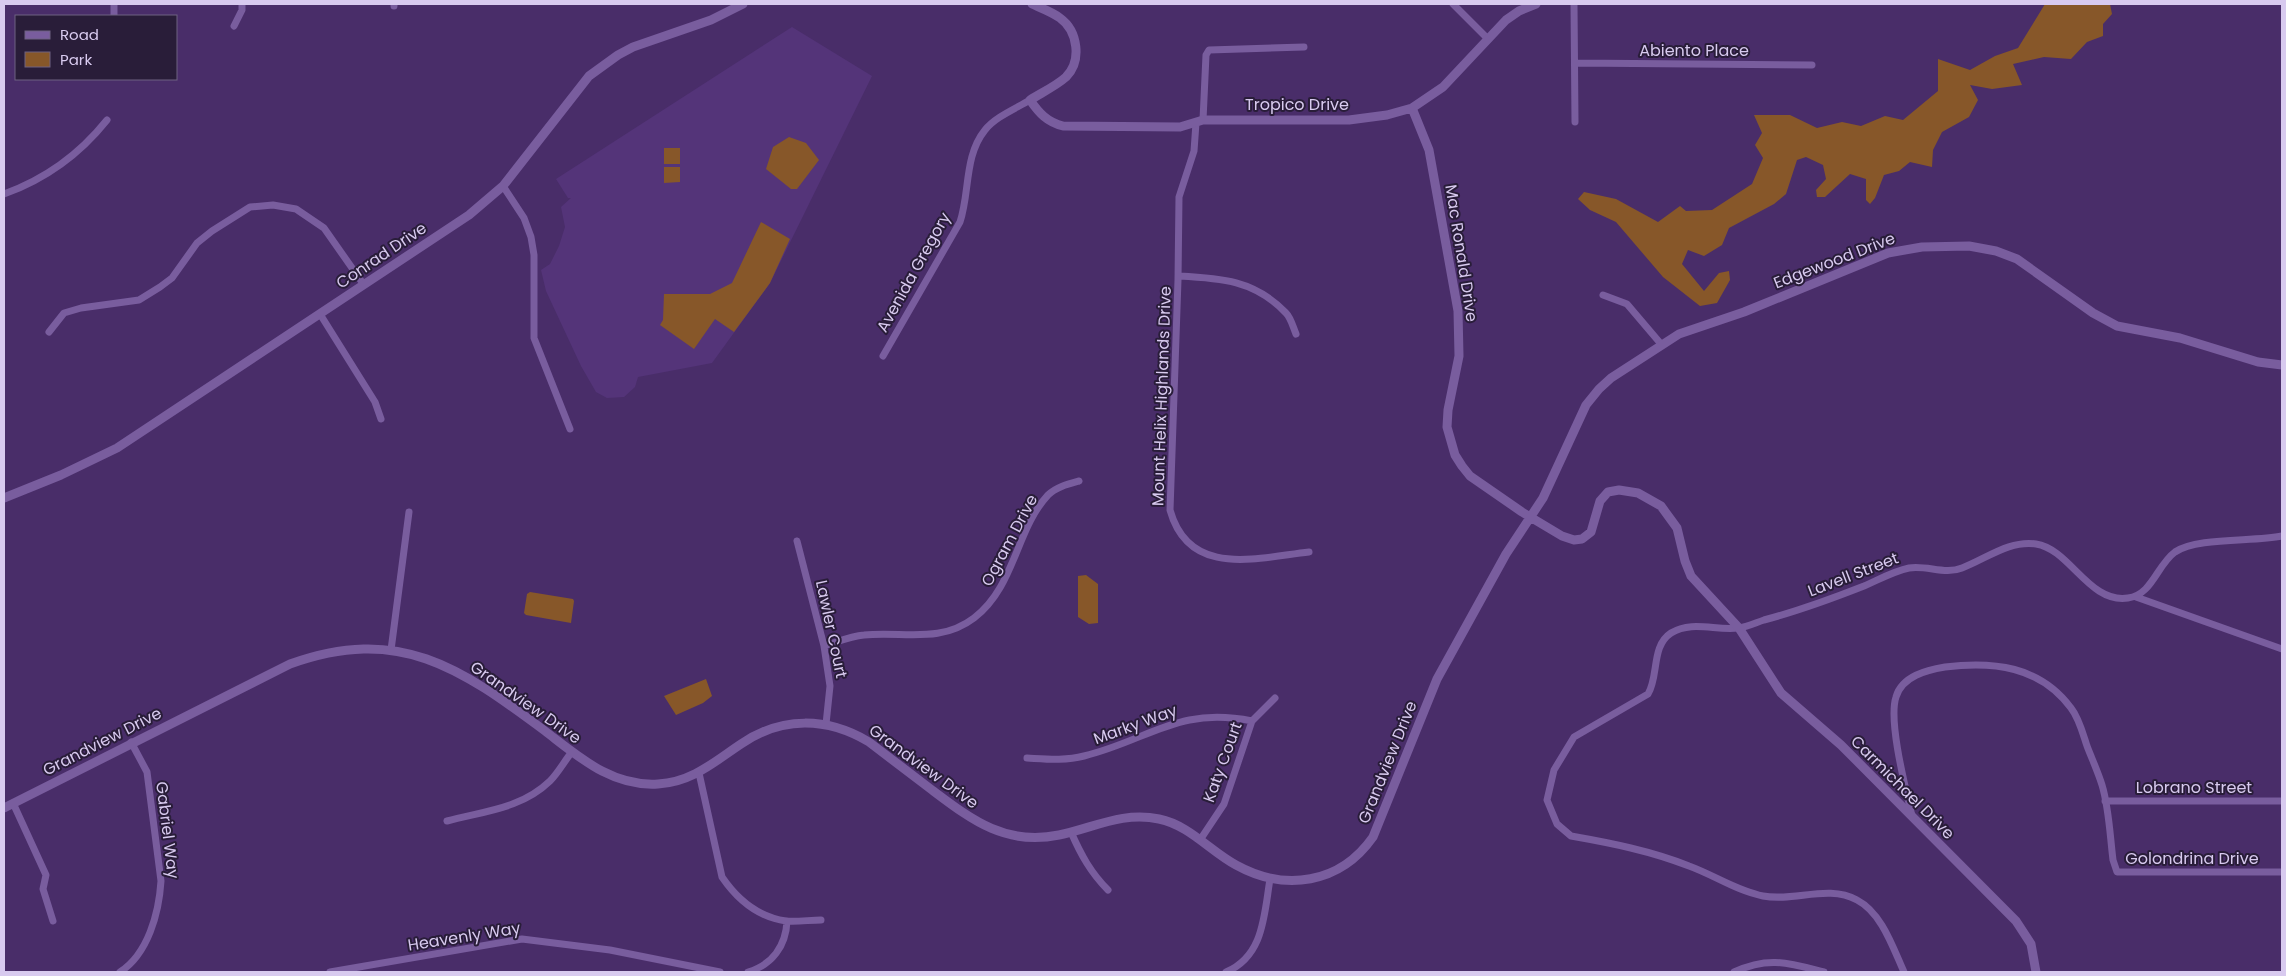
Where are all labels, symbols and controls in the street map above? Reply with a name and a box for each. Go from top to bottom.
legend [15,15,178,80]
text: Road [60,24,99,45]
street label: Abiento Place [1639,39,1749,62]
text: Park [60,49,92,70]
street label: Tropico Drive [1245,93,1349,116]
street label: Mac Ronald Drive [1439,183,1484,323]
street label: Avenida Gregory [871,208,956,336]
street label: Conrad Drive [331,217,431,294]
street label: Edgewood Drive [1770,227,1898,294]
street label: Mount Helix Highlands Drive [1146,286,1177,506]
street label: Ogram Drive [976,490,1043,590]
street label: Lavell Street [1804,547,1902,602]
street label: Lawler Court [810,578,853,680]
street label: Grandview Drive [466,656,586,749]
street label: Grandview Drive [1352,697,1423,827]
street label: Marky Way [1090,699,1180,750]
street label: Grandview Drive [39,702,166,781]
street label: Grandview Drive [864,719,983,814]
street label: Katy Court [1197,719,1248,806]
street label: Carmichael Drive [1846,730,1960,845]
street label: Lobrano Street [2136,776,2252,799]
street label: Gabriel Way [150,780,185,880]
street label: Golondrina Drive [2125,847,2259,870]
street label: Heavenly Way [406,916,522,957]

